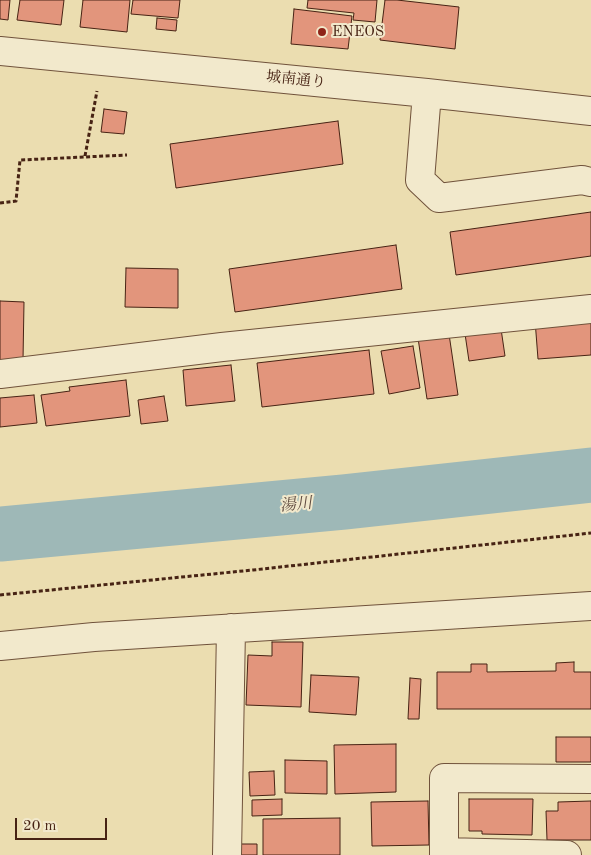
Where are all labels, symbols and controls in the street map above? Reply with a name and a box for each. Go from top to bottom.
place label: ENEOS [332,23,384,41]
marker: ENEOS [316,26,328,38]
street label: 城南通り [265,68,327,92]
water label: 湯川 [279,494,313,516]
scale bar [18,808,110,840]
text: 20 m [23,819,57,834]

